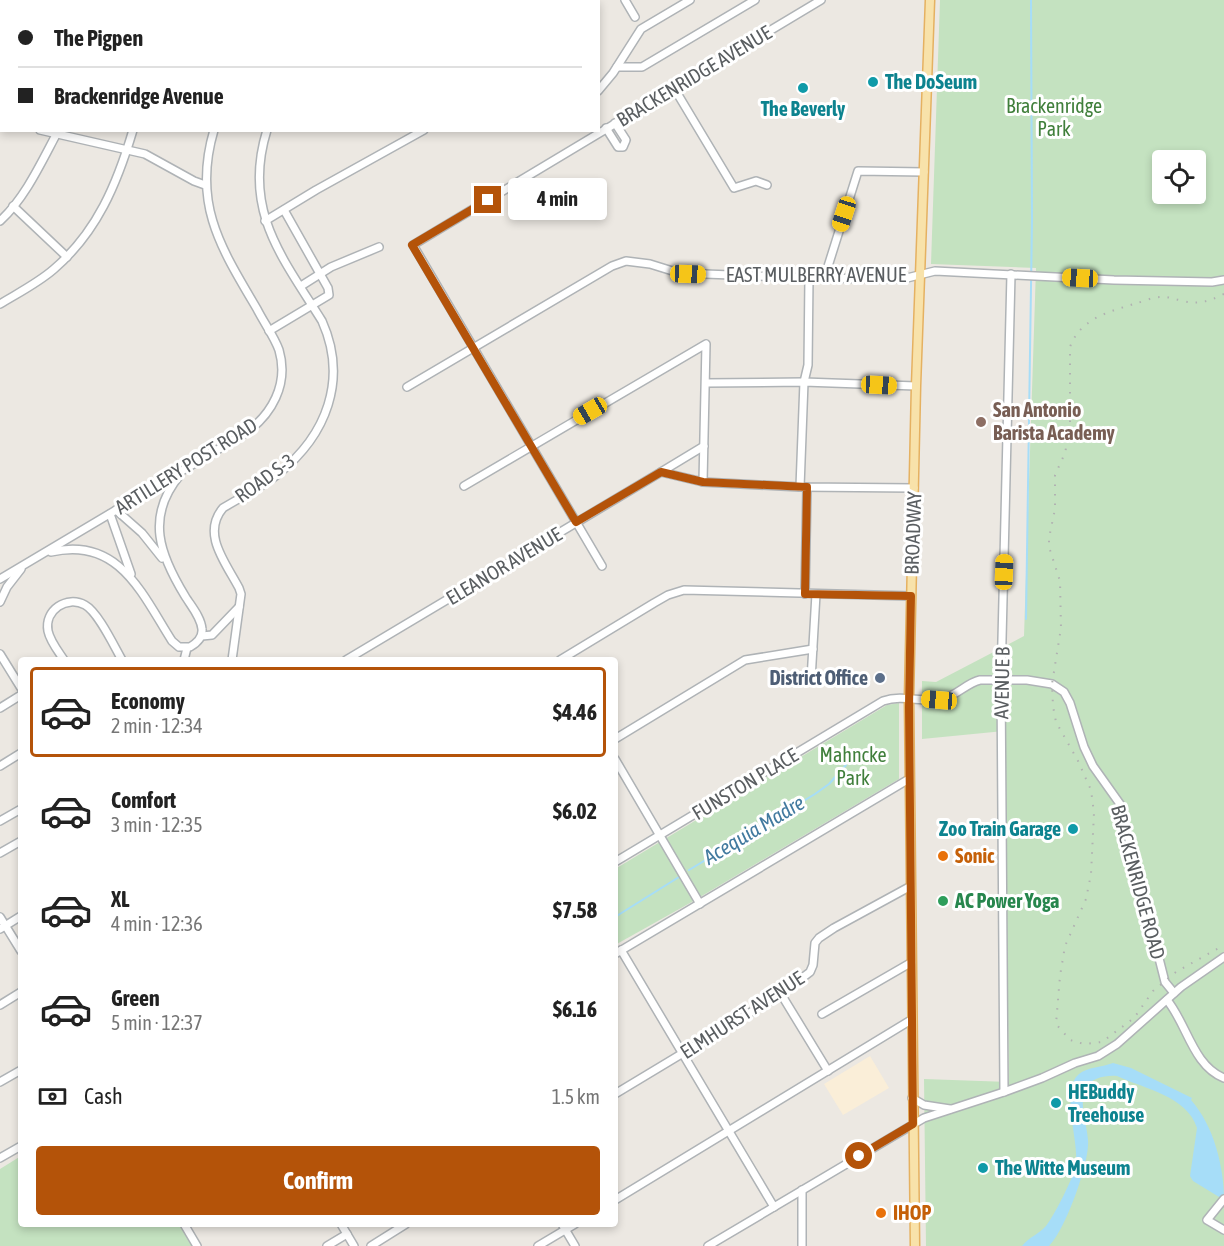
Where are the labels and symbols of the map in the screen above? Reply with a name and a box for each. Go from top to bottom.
street label: BRACKENRIDGE AVENUE [612,20,776,131]
place label: The DoSeum [885,70,977,93]
marker: The DoSeum [866,75,880,89]
marker: The Beverly [796,81,810,95]
park label: Brackenridge Park [1006,94,1102,140]
place label: The Beverly [761,97,846,120]
callout: 4 min [509,179,608,221]
route end [474,186,501,213]
car [830,194,858,234]
street label: EAST MULBERRY AVENUE [726,263,907,286]
car [670,264,706,284]
car [1062,268,1098,288]
car [861,375,897,395]
car [570,394,610,428]
place label: San Antonio Barista Academy [993,398,1116,444]
street label: ARTILLERY POST ROAD [111,413,261,519]
marker: San Antonio Barista Academy [974,415,988,429]
street label: ROAD S-3 [230,448,299,507]
street label: BROADWAY [900,491,925,575]
street label: ELEANOR AVENUE [442,522,566,609]
car [994,554,1014,590]
street label: AVENUE B [989,646,1014,719]
place label: District Office [769,666,868,689]
marker: District Office [873,671,887,685]
car [920,689,958,711]
street label: FUNSTON PLACE [688,743,802,824]
park label: Mahncke Park [820,743,886,789]
water label: Acequia Madre [698,790,808,869]
street label: BRACKENRIDGE ROAD [1107,802,1170,962]
place label: Zoo Train Garage [939,817,1061,840]
marker: Zoo Train Garage [1066,822,1080,836]
place label: Sonic [955,844,995,867]
marker: Sonic [936,849,950,863]
place label: AC Power Yoga [954,889,1059,912]
marker: AC Power Yoga [936,894,950,908]
street label: ELMHURST AVENUE [676,966,808,1063]
place label: HEBuddy Treehouse [1068,1080,1144,1126]
marker: HEBuddy Treehouse [1049,1096,1063,1110]
route start [845,1142,872,1169]
place label: The Witte Museum [995,1156,1130,1179]
marker: The Witte Museum [976,1161,990,1175]
place label: IHOP [893,1201,931,1224]
marker: IHOP [874,1206,888,1220]

